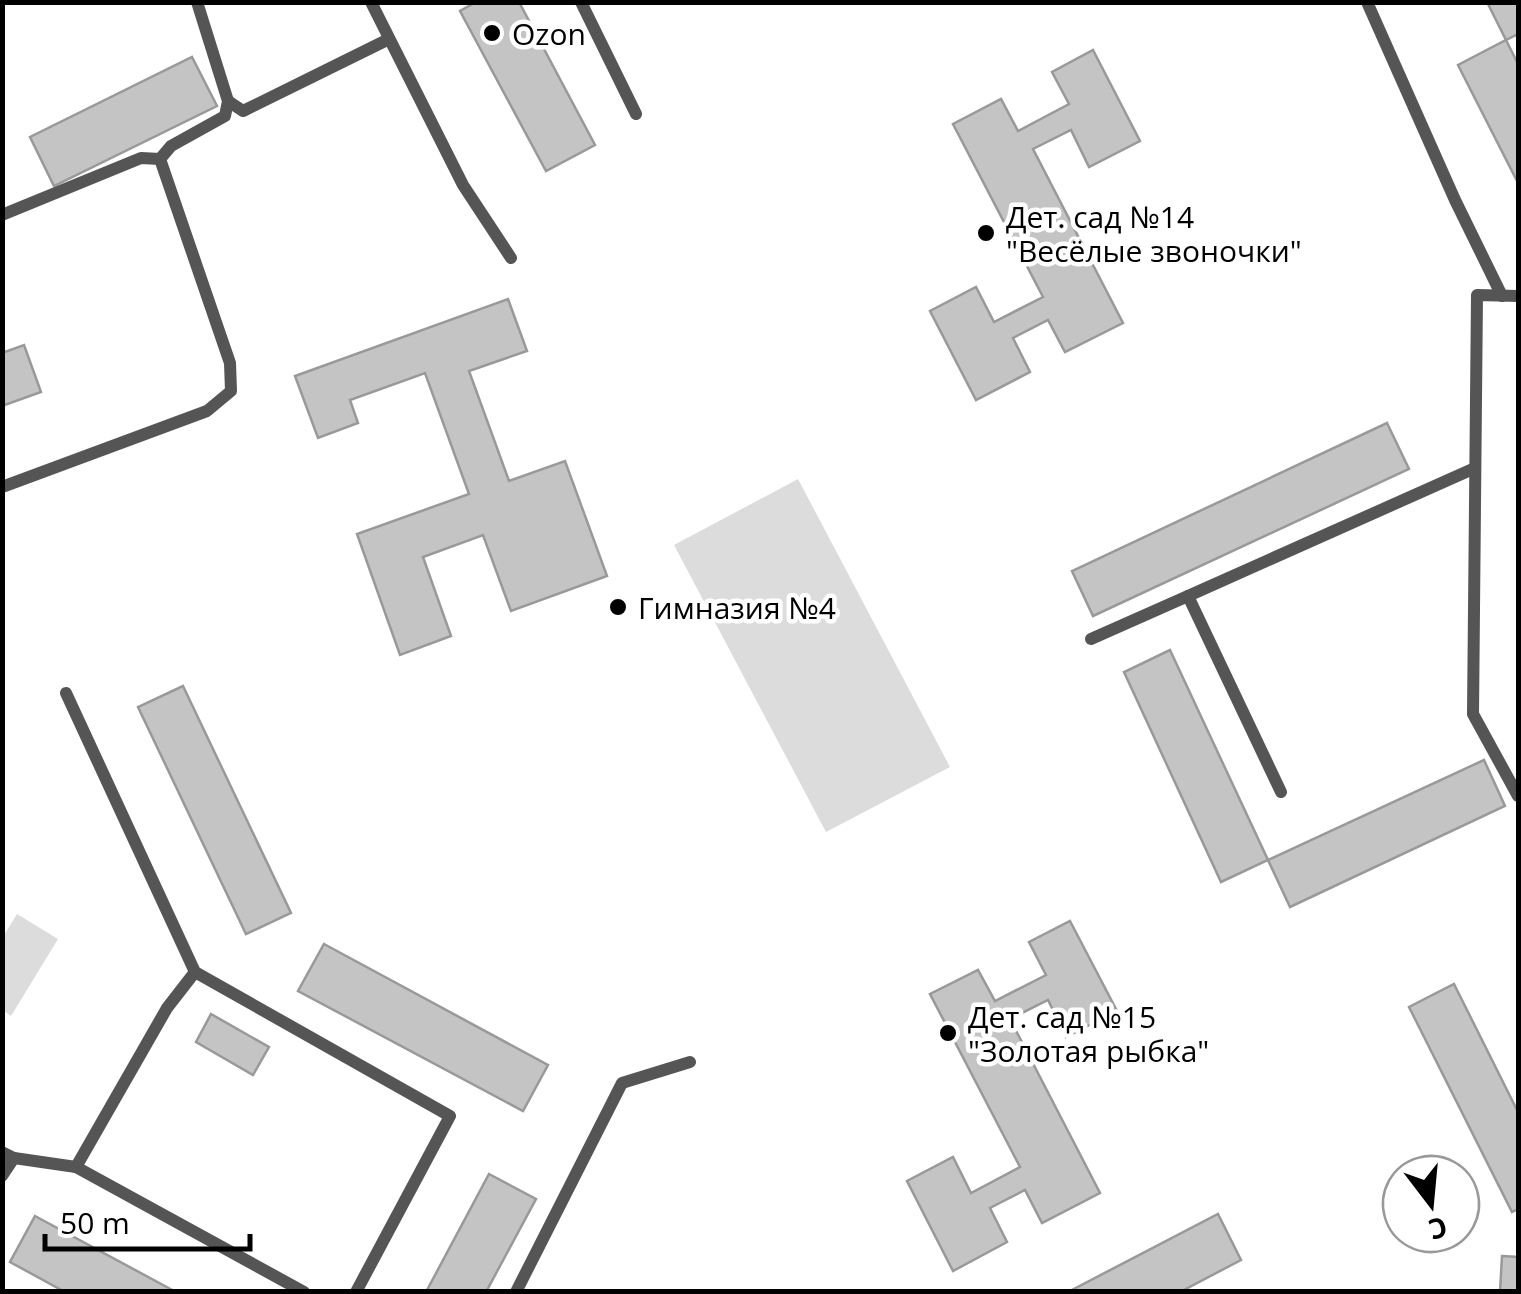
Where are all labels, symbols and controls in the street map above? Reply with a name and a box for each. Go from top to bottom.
place label: Ozon [512,13,586,54]
marker: Ozon [481,22,503,44]
place label: Дет. сад №14 "Весёлые звоночки" [1006,196,1302,271]
marker: Дет. сад №14 "Весёлые звоночки" [975,222,997,244]
place label: Гимназия №4 [638,587,836,628]
marker: Гимназия №4 [607,596,629,618]
place label: Дет. сад №15 "Золотая рыбка" [968,996,1209,1071]
marker: Дет. сад №15 "Золотая рыбка" [937,1022,959,1044]
north arrow [1381,1154,1481,1254]
scale bar [45,1189,250,1251]
text: 50 m [60,1202,130,1243]
text: С [1424,1208,1452,1250]

